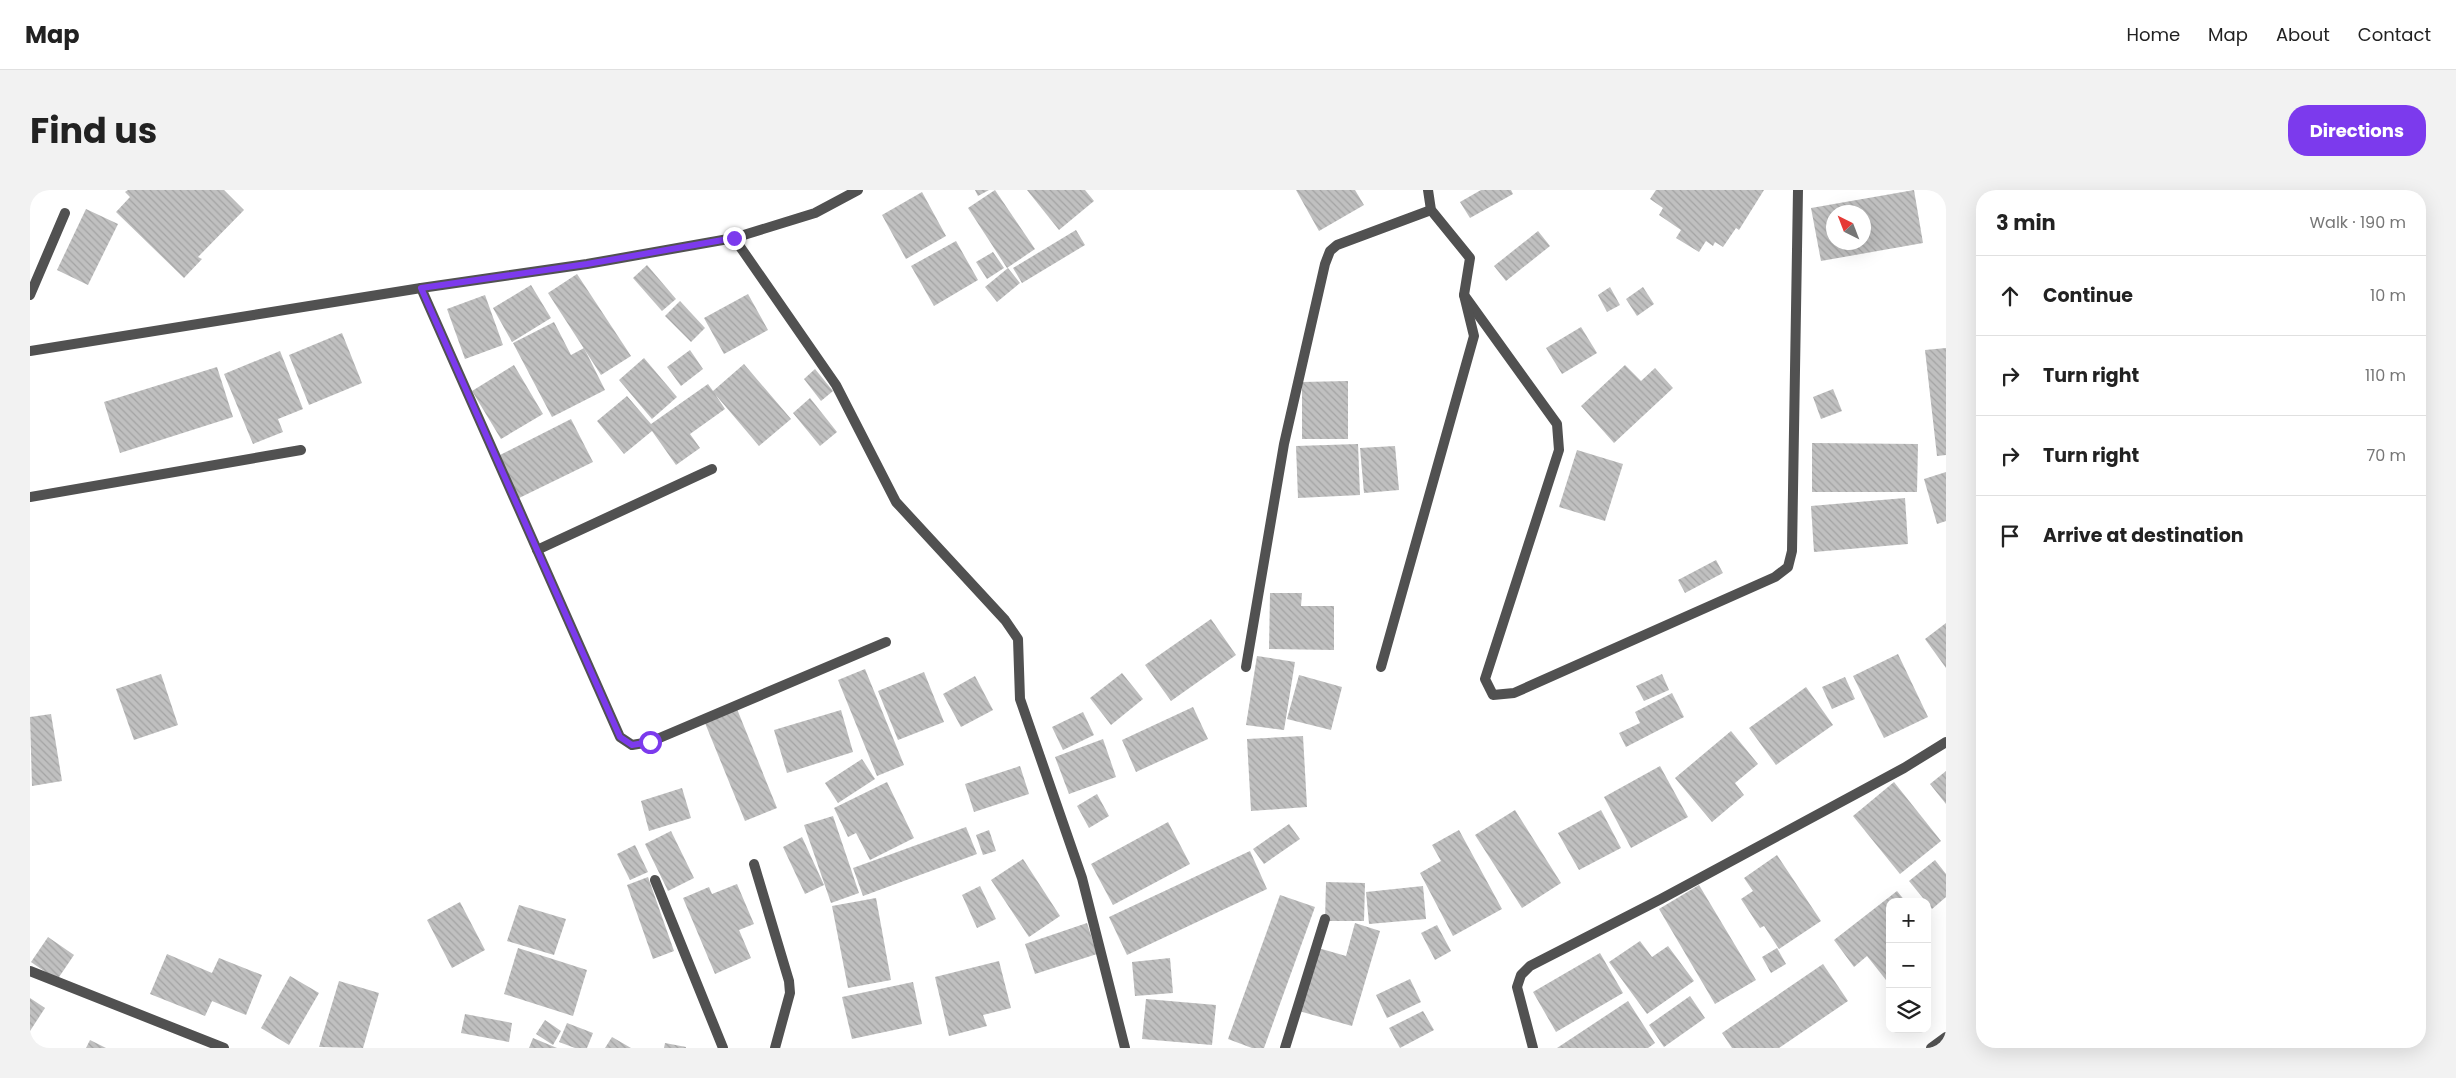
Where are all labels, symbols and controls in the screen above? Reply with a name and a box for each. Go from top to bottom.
text: Map [25,18,80,51]
text: Home [2126,22,2180,47]
text: Map [2208,22,2248,47]
text: About [2276,22,2330,47]
text: Contact [2358,22,2431,47]
button: Directions [2288,105,2426,156]
text: Find us [30,106,157,155]
north arrow [1826,205,1871,250]
text: 3 min [1996,208,2056,237]
text: Walk · 190 m [2309,211,2406,234]
route end [723,227,746,250]
icon: ahead [1996,282,2024,310]
text: Continue [2043,282,2133,309]
text: 10 m [2370,284,2406,307]
icon: right [1996,362,2024,390]
text: Turn right [2043,362,2139,389]
text: 110 m [2365,364,2406,387]
icon: right [1996,442,2024,470]
text: Turn right [2043,442,2139,469]
text: 70 m [2366,444,2406,467]
icon: arrive [1996,522,2024,550]
text: Arrive at destination [2043,522,2244,549]
route start [639,731,662,754]
map controls [1886,898,1931,1033]
button: + [1886,898,1931,943]
button: − [1886,943,1931,988]
button: layers [1886,988,1931,1033]

